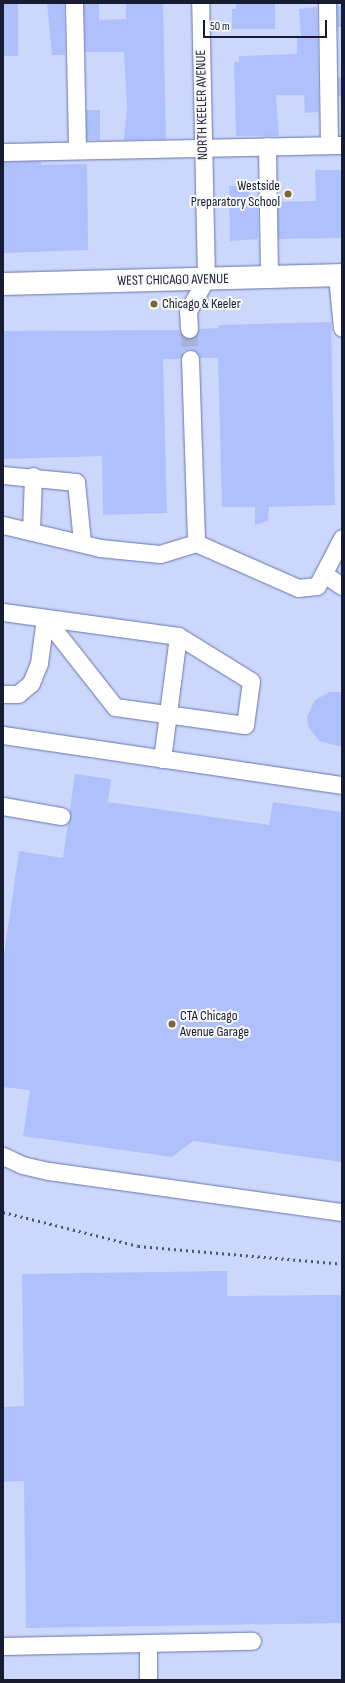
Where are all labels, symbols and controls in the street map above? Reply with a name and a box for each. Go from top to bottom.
scale bar [205,12,329,38]
text: 50 m [210,19,230,34]
street label: NORTH KEELER AVENUE [193,50,211,160]
place label: Westside Preparatory School [191,178,280,210]
marker: Westside Preparatory School [283,189,293,199]
street label: WEST CHICAGO AVENUE [117,271,229,289]
place label: Chicago & Keeler [162,296,241,312]
marker: Chicago & Keeler [149,299,159,309]
place label: CTA Chicago Avenue Garage [180,1008,249,1040]
marker: CTA Chicago Avenue Garage [167,1019,177,1029]

